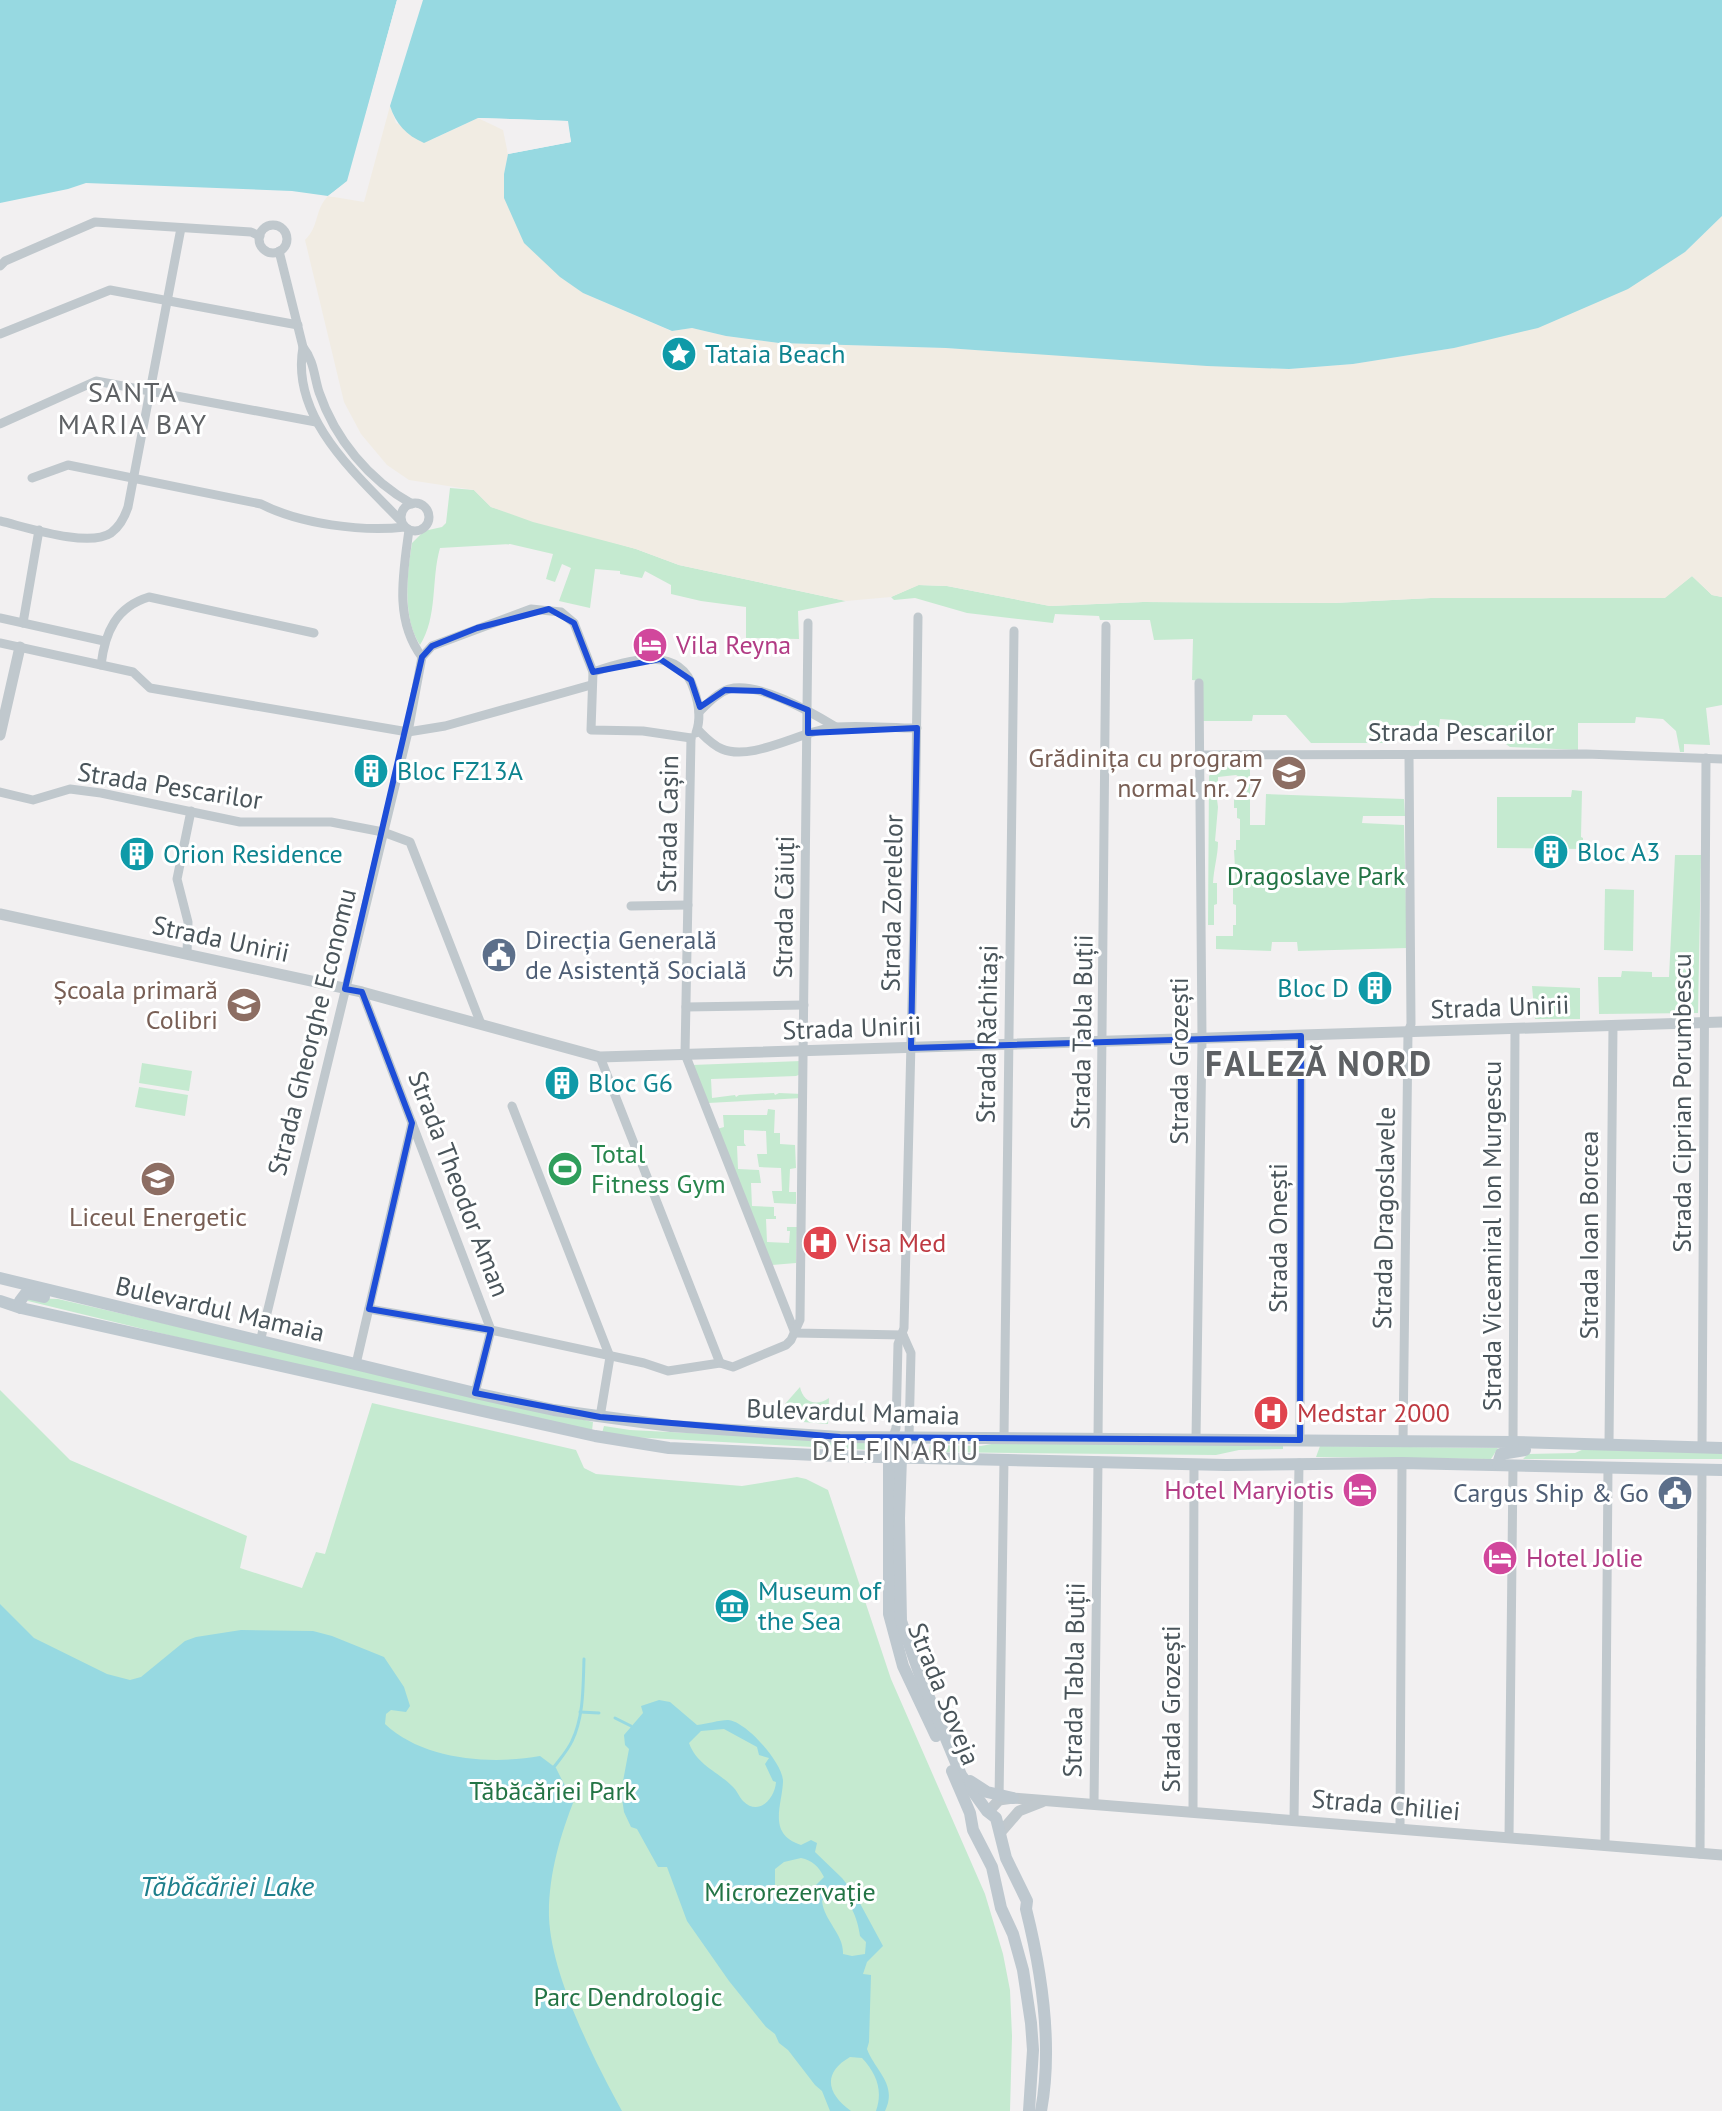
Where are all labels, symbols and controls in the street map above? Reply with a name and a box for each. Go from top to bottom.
place icon: Tataia Beach [660,335,698,373]
place label: Tataia Beach [705,337,845,370]
district label: SANTA MARIA BAY [58,373,208,442]
hotel icon: Vila Reyna [631,626,669,664]
place label: Vila Reyna [675,628,791,661]
street label: Strada Pescarilor [1368,715,1555,748]
place label: Grădinița cu program normal nr. 27 [1028,741,1263,804]
building icon: Bloc FZ13A [352,752,390,790]
place label: Bloc FZ13A [397,754,523,787]
school or university icon: Grădinița cu program normal nr. 27 [1270,754,1308,792]
street label: Strada Pescarilor [75,755,265,816]
street label: Strada Cașin [650,755,685,893]
street label: Strada Zorelelor [873,814,910,992]
building icon: Bloc A3 [1532,833,1570,871]
building icon: Orion Residence [118,835,156,873]
street label: Strada Căiuți [766,835,801,979]
place label: Bloc A3 [1577,835,1660,868]
place label: Orion Residence [163,837,343,870]
park label: Dragoslave Park [1227,859,1406,892]
street label: Strada Gheorghe Economu [260,885,363,1179]
street label: Strada Unirii [150,908,293,969]
place label: Direcția Generală de Asistență Socială [525,923,747,986]
street label: Strada Tabla Buții [1063,934,1100,1130]
public building icon: Direcția Generală de Asistență Socială [480,936,518,974]
street label: Strada Răchitași [968,944,1005,1124]
street label: Strada Ciprian Porumbescu [1665,953,1698,1253]
building icon: Bloc D [1356,969,1394,1007]
place label: Bloc D [1277,971,1349,1004]
place label: Școala primară Colibri [53,973,218,1036]
street label: Strada Grozești [1162,977,1195,1145]
school or university icon: Școala primară Colibri [225,986,263,1024]
street label: Strada Unirii [1430,988,1570,1025]
street label: Strada Unirii [782,1009,922,1046]
district label: FALEZĂ NORD [1205,1041,1433,1085]
street label: Strada Viceamiral Ion Murgescu [1475,1061,1508,1411]
building icon: Bloc G6 [543,1064,581,1102]
street label: Strada Theodor Aman [401,1066,518,1301]
place label: Bloc G6 [588,1066,673,1099]
street label: Strada Dragoslavele [1365,1106,1402,1330]
street label: Strada Ioan Borcea [1572,1131,1605,1339]
place label: Total Fitness Gym [591,1137,726,1200]
sports icon: Total Fitness Gym [546,1150,584,1188]
school or university icon: Liceul Energetic [139,1160,177,1198]
street label: Strada Onești [1261,1163,1294,1313]
place label: Liceul Energetic [69,1200,247,1233]
hospital icon: Visa Med [801,1224,839,1262]
place label: Visa Med [845,1226,946,1259]
street label: Bulevardul Mamaia [112,1268,328,1349]
street label: Bulevardul Mamaia [746,1391,960,1432]
hospital icon: Medstar 2000 [1252,1394,1290,1432]
place label: Medstar 2000 [1297,1396,1450,1429]
district label: DELFINARIU [812,1431,980,1468]
hotel icon: Hotel Maryiotis [1341,1471,1379,1509]
place label: Hotel Maryiotis [1164,1473,1334,1506]
public building icon: Cargus Ship & Go [1656,1474,1694,1512]
place label: Cargus Ship & Go [1453,1476,1649,1509]
hotel icon: Hotel Jolie [1481,1539,1519,1577]
place label: Hotel Jolie [1526,1541,1643,1574]
place label: Museum of the Sea [758,1574,882,1637]
street label: Strada Tabla Buții [1055,1582,1092,1778]
museum icon: Museum of the Sea [713,1587,751,1625]
street label: Strada Soveja [901,1618,988,1770]
street label: Strada Grozești [1154,1625,1187,1793]
park label: Tăbăcăriei Park [469,1774,637,1807]
street label: Strada Chiliei [1310,1782,1462,1827]
water label: Tăbăcăriei Lake [140,1867,314,1904]
park label: Microrezervație [704,1875,876,1908]
park label: Parc Dendrologic [534,1980,722,2013]

